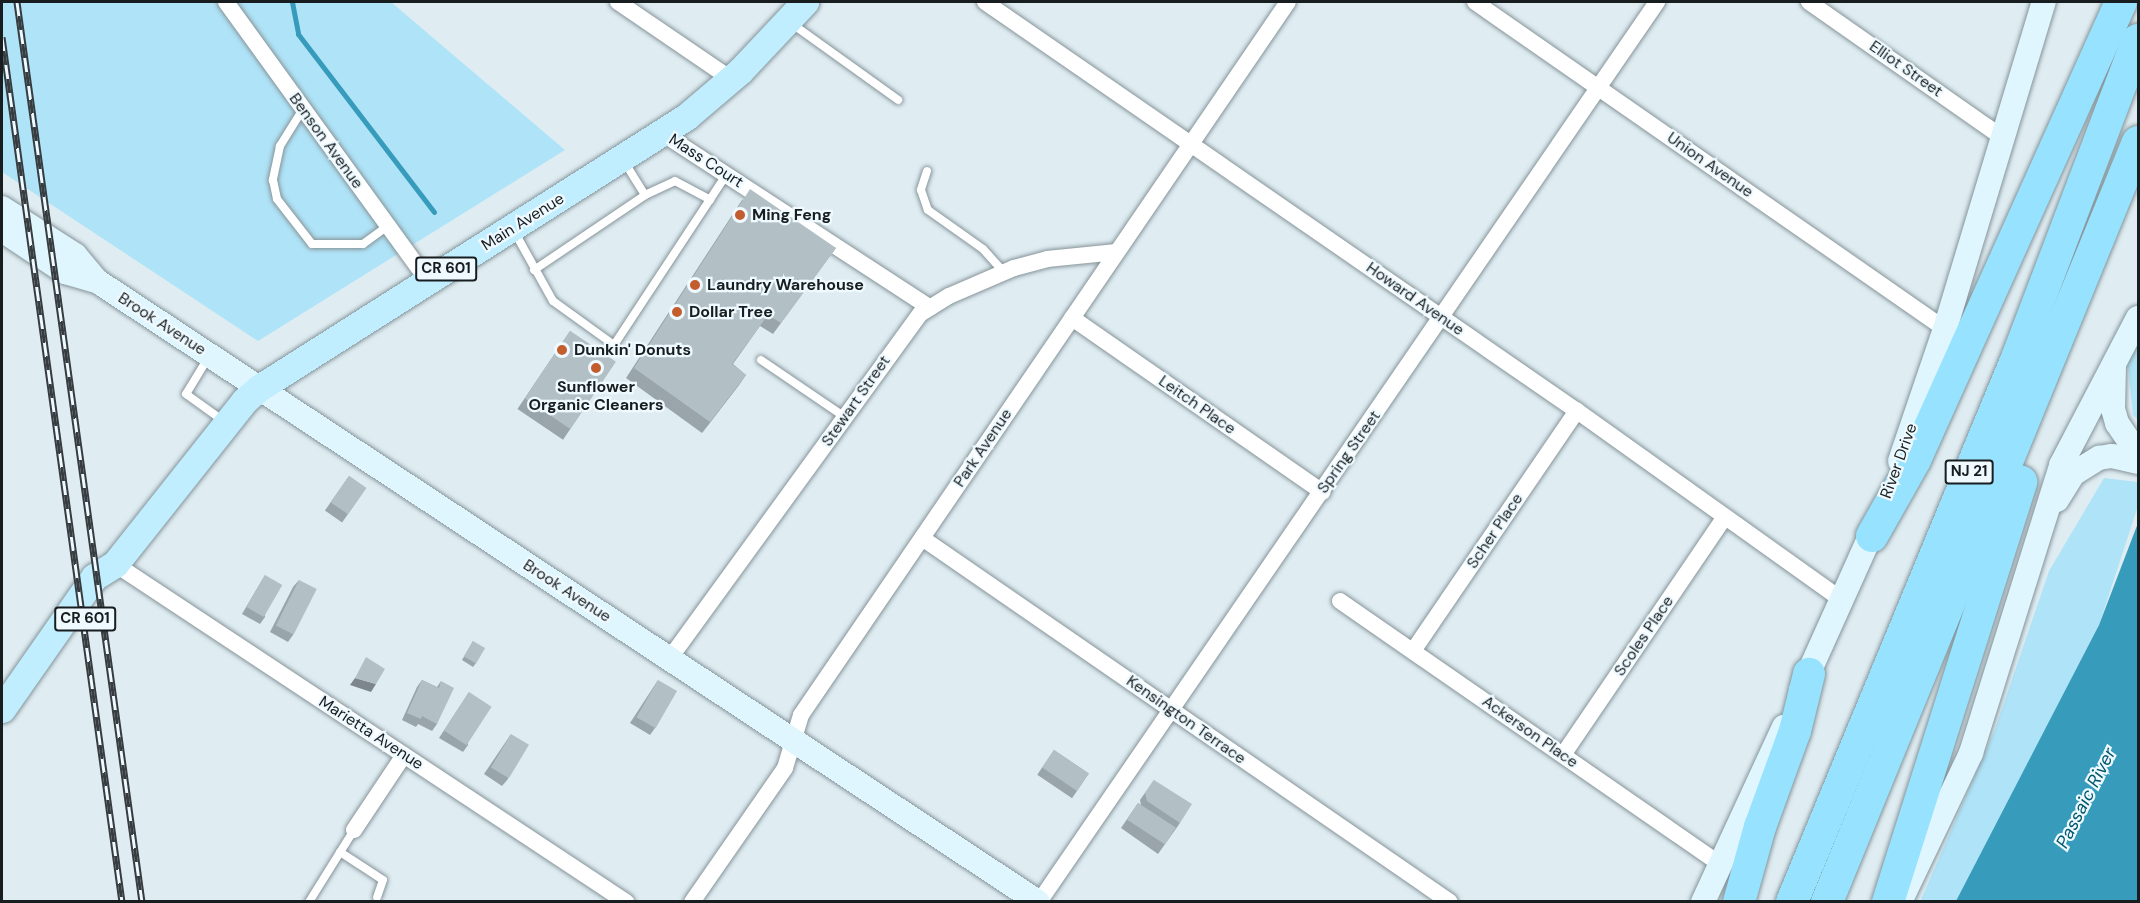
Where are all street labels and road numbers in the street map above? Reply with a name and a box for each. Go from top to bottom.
street label: Elliot Street [1866,37,1946,101]
street label: Benson Avenue [285,90,367,192]
street label: Union Avenue [1663,128,1757,202]
street label: Mass Court [665,130,747,192]
street label: Main Avenue [478,189,568,255]
road number: CR 601 [414,257,478,281]
street label: Howard Avenue [1362,258,1468,340]
street label: Brook Avenue [114,288,210,360]
street label: Stewart Street [818,352,894,450]
street label: Leitch Place [1155,371,1239,439]
street label: Park Avenue [950,405,1016,491]
street label: Spring Street [1313,407,1385,497]
street label: River Drive [1877,421,1921,501]
road number: NJ 21 [1944,460,1994,484]
street label: Scher Place [1463,490,1527,572]
street label: Brook Avenue [519,555,615,627]
street label: Scoles Place [1610,592,1678,680]
road number: CR 601 [54,607,116,631]
street label: Kensington Terrace [1123,672,1249,768]
street label: Marietta Avenue [315,692,427,774]
street label: Ackerson Place [1478,692,1582,772]

